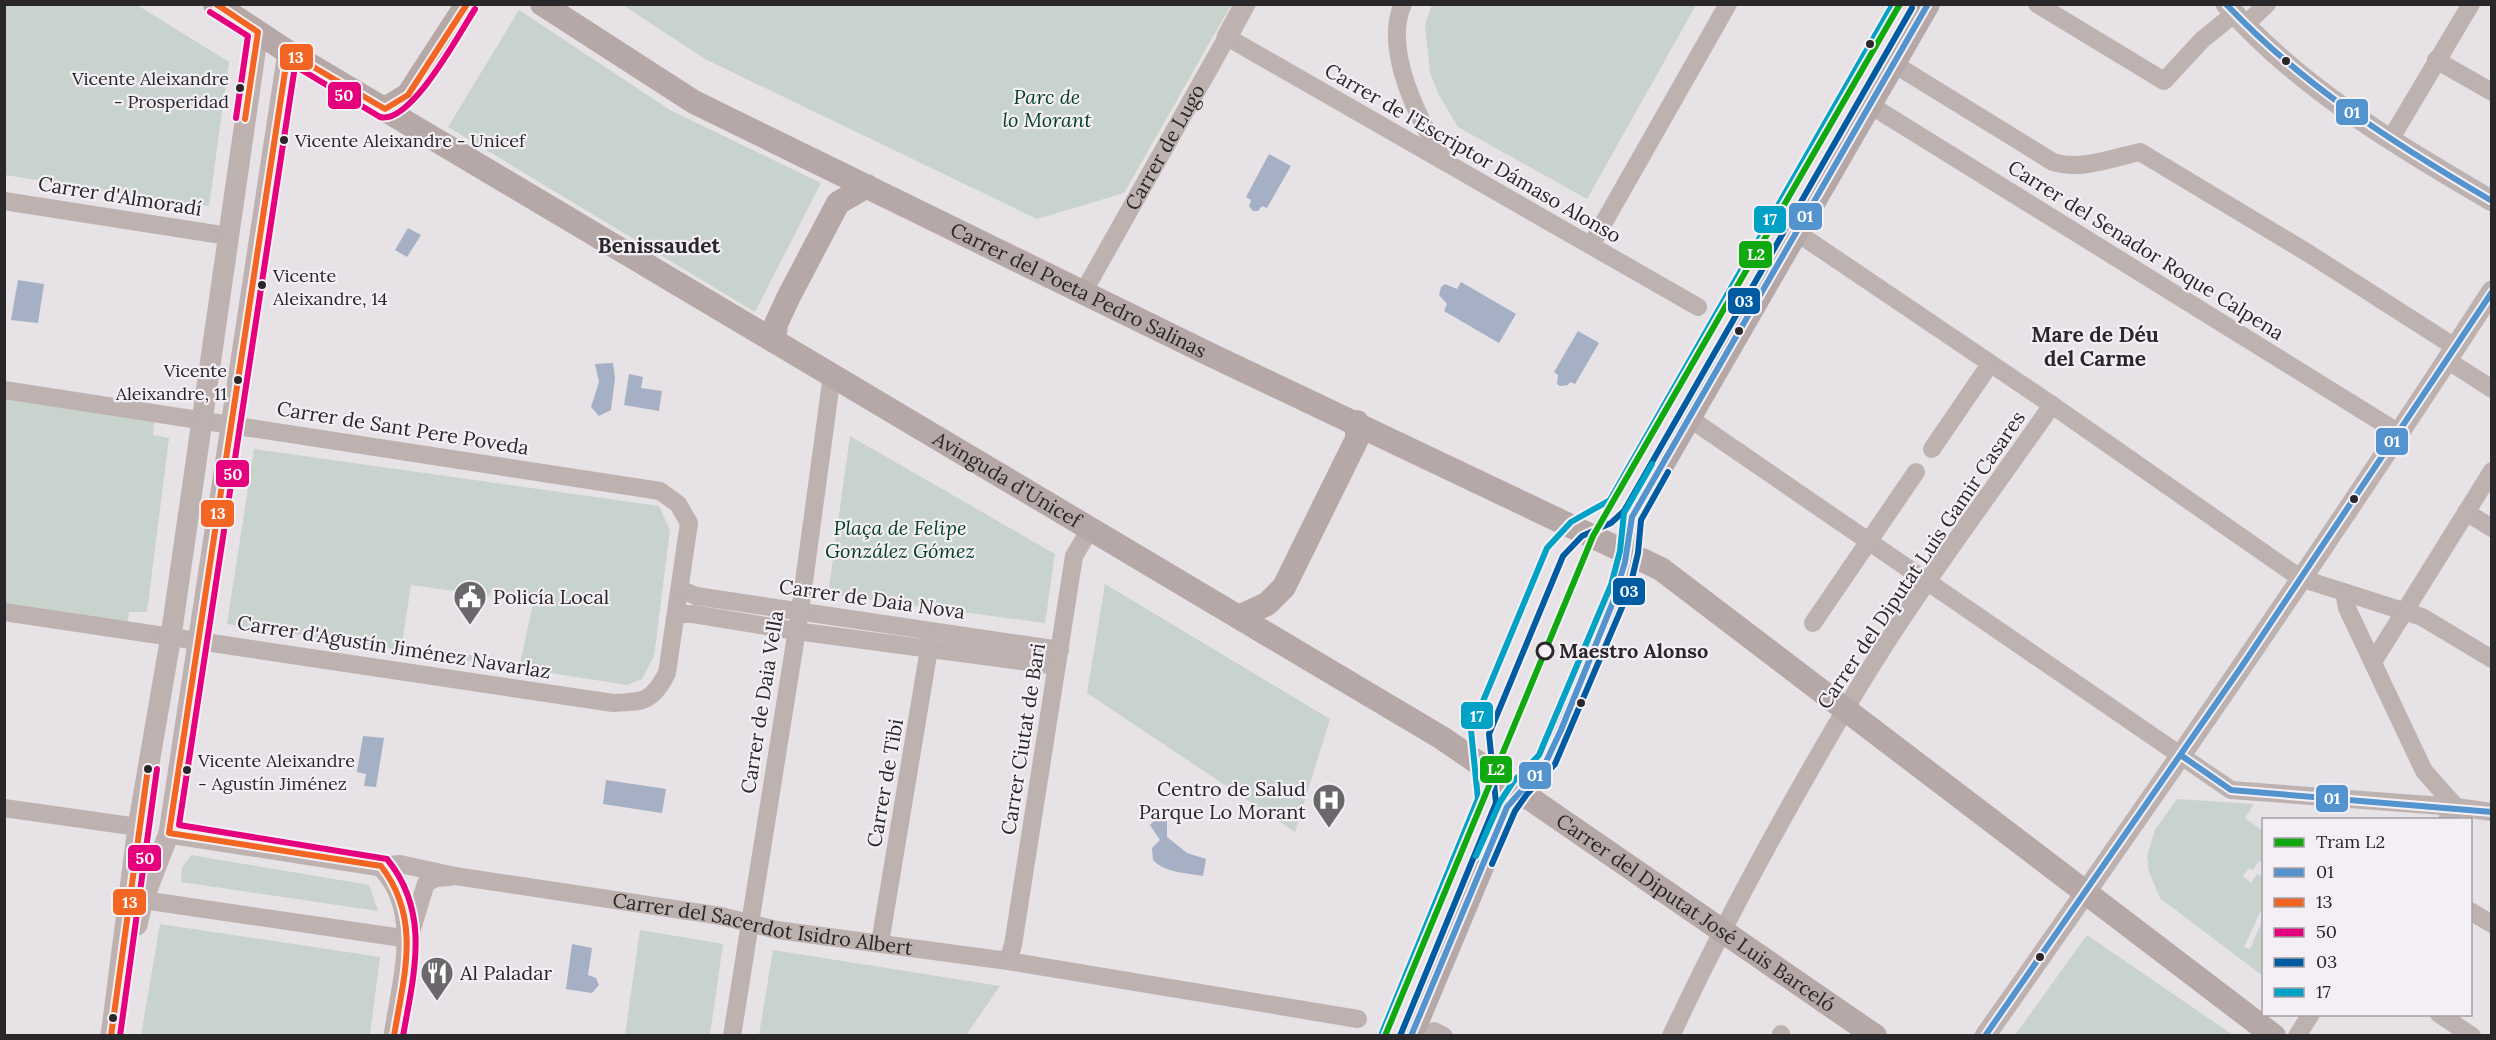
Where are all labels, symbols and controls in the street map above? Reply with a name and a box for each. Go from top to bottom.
unlabelled marker [1864,38,1876,50]
line badge: 13 [279,43,314,71]
text: 13 [288,47,304,67]
unlabelled marker [2280,55,2292,67]
street label: Carrer de l'Escriptor Dámaso Alonso [1321,57,1626,248]
place label: Vicente Aleixandre - Prosperidad [71,67,229,113]
street label: Carrer de Lugo [1119,80,1210,214]
line badge: 50 [327,81,362,110]
marker: Vicente Aleixandre - Prosperidad [234,82,246,94]
park label: Parc de lo Morant [1002,84,1092,132]
text: 50 [335,85,353,105]
line badge: 01 [2335,98,2369,126]
text: 01 [2344,102,2360,122]
place label: Vicente Aleixandre - Unicef [294,129,527,152]
marker: Vicente Aleixandre - Unicef [278,134,290,146]
street label: Carrer del Senador Roque Calpena [2004,154,2289,345]
street label: Carrer d'Almoradí [36,170,204,221]
line badge: 01 [1788,202,1823,231]
line badge: 17 [1753,205,1787,234]
text: 01 [1797,206,1813,226]
text: 17 [1763,209,1777,229]
street label: Carrer del Poeta Pedro Salinas [947,217,1211,363]
district label: Benissaudet [598,232,720,259]
line badge: L2 [1738,240,1773,269]
text: L2 [1747,244,1765,264]
place label: Vicente Aleixandre, 14 [272,264,388,310]
marker: Vicente Aleixandre, 14 [256,279,268,291]
line badge: 03 [1727,287,1761,315]
text: 03 [1734,291,1754,311]
district label: Mare de Déu del Carme [2031,321,2159,372]
unlabelled marker [1733,325,1745,337]
place label: Vicente Aleixandre, 11 [115,359,227,405]
marker: Vicente Aleixandre, 11 [232,374,244,386]
street label: Carrer de Sant Pere Poveda [275,395,531,460]
street label: Carrer del Diputat Luis Gamir Casares [1811,406,2030,714]
street label: Avinguda d'Unicef [928,425,1087,533]
line badge: 01 [2375,427,2409,456]
text: 01 [2384,431,2400,451]
line badge: 50 [215,459,250,488]
text: 50 [224,464,242,484]
unlabelled marker [2348,493,2360,505]
line badge: 13 [200,499,235,528]
text: 13 [210,503,226,523]
park label: Plaça de Felipe González Gómez [825,515,975,563]
street label: Carrer de Daia Nova [778,573,967,624]
line badge: 03 [1612,577,1646,606]
public building icon: Policía Local [452,579,488,626]
text: 03 [1619,581,1639,601]
place label: Policía Local [493,584,609,609]
street label: Carrer d'Agustín Jiménez Navarlaz [235,609,553,684]
street label: Carrer de Daia Vella [735,609,788,795]
place label: Maestro Alonso [1559,638,1708,663]
street label: Carrer Ciutat de Bari [995,641,1050,837]
marker: Maestro Alonso [1536,642,1554,660]
unlabelled marker [1575,697,1587,709]
line badge: 17 [1460,701,1494,730]
text: 17 [1470,706,1484,726]
street label: Carrer de Tibi [861,717,908,849]
place label: Vicente Aleixandre - Agustín Jiménez [197,749,355,795]
line badge: L2 [1479,755,1513,784]
text: L2 [1487,759,1505,779]
line badge: 01 [1518,761,1552,790]
unlabelled marker [142,763,154,775]
marker: Vicente Aleixandre - Agustín Jiménez [181,764,193,776]
text: 01 [1527,765,1543,785]
place label: Centro de Salud Parque Lo Morant [1139,776,1306,824]
hospital icon: Centro de Salud Parque Lo Morant [1311,782,1347,829]
line badge: 01 [2315,784,2349,813]
text: 01 [2324,788,2340,808]
street label: Carrer del Diputat José Luis Barceló [1552,808,1840,1017]
legend [2262,818,2472,1016]
text: Tram L2 [2316,830,2385,853]
line badge: 50 [127,844,162,872]
text: 50 [136,848,154,868]
text: 01 [2316,860,2334,883]
street label: Carrer del Sacerdot Isidro Albert [611,887,915,960]
line badge: 13 [112,888,147,916]
text: 13 [2316,890,2333,913]
text: 13 [122,892,138,912]
text: 50 [2316,920,2337,943]
text: 03 [2316,950,2337,973]
unlabelled marker [2034,951,2046,963]
restaurant icon: Al Paladar [419,955,455,1002]
place label: Al Paladar [459,960,553,985]
text: 17 [2316,980,2331,1003]
unlabelled marker [107,1012,119,1024]

